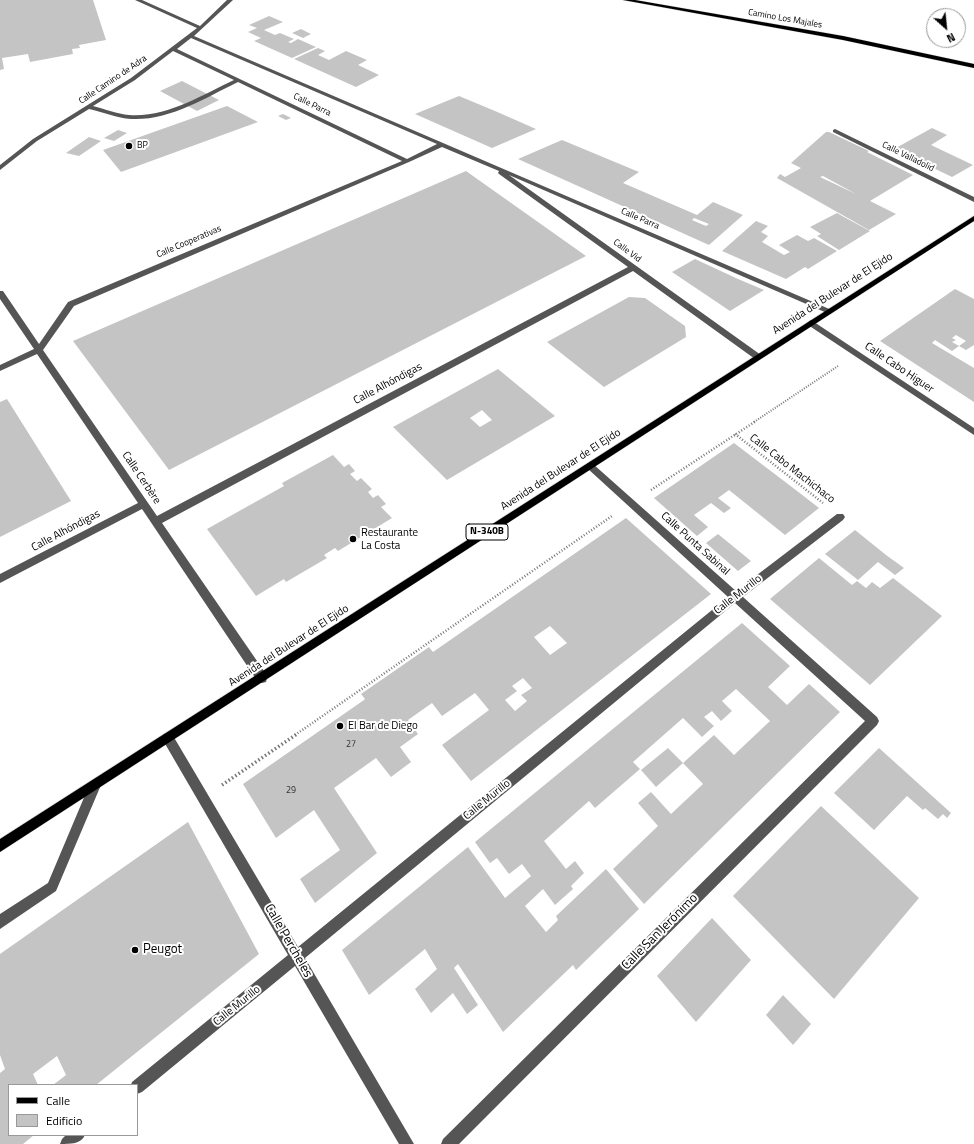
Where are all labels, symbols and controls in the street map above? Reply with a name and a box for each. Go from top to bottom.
street label: Camino Los Majales [747,7,823,31]
north arrow [926,8,966,48]
text: N [944,29,958,47]
street label: Calle Camino de Adra [77,53,149,107]
street label: Calle Parra [291,91,333,119]
street label: Calle Valladolid [880,140,936,174]
marker: BP [124,141,134,151]
place label: BP [137,141,148,151]
street label: Calle Parra [619,206,661,232]
street label: Calle Cooperativas [155,223,223,261]
street label: Calle Vid [611,237,643,265]
street label: Avenida del Bulevar de El Ejido [771,250,895,338]
street label: Calle Cabo Higuer [862,340,936,396]
street label: Calle Alhóndigas [351,360,425,408]
street label: Avenida del Bulevar de El Ejido [499,426,623,514]
street label: Calle Cabo Machichaco [747,432,837,506]
street label: Calle Cerbère [119,449,163,507]
street label: Calle Alhóndigas [29,507,103,555]
street label: Calle Punta Sabinal [658,510,732,578]
road number: N-340B [466,524,508,540]
place label: Restaurante La Costa [361,526,418,552]
marker: Restaurante La Costa [348,534,358,544]
street label: Calle Murillo [712,572,764,618]
street label: Avenida del Bulevar de El Ejido [227,602,351,690]
place label: El Bar de Diego [348,719,418,733]
marker: El Bar de Diego [335,721,345,731]
house number: 27 [346,740,356,750]
street label: Calle Murillo [461,777,513,823]
house number: 29 [286,786,296,796]
street label: Calle San Jerónimo [619,891,701,973]
street label: Calle Percheles [261,901,315,981]
place label: Peugot [143,942,182,958]
marker: Peugot [130,945,140,955]
street label: Calle Murillo [211,983,263,1029]
legend [8,1084,138,1136]
text: Calle [46,1091,70,1110]
text: Edificio [46,1111,82,1130]

